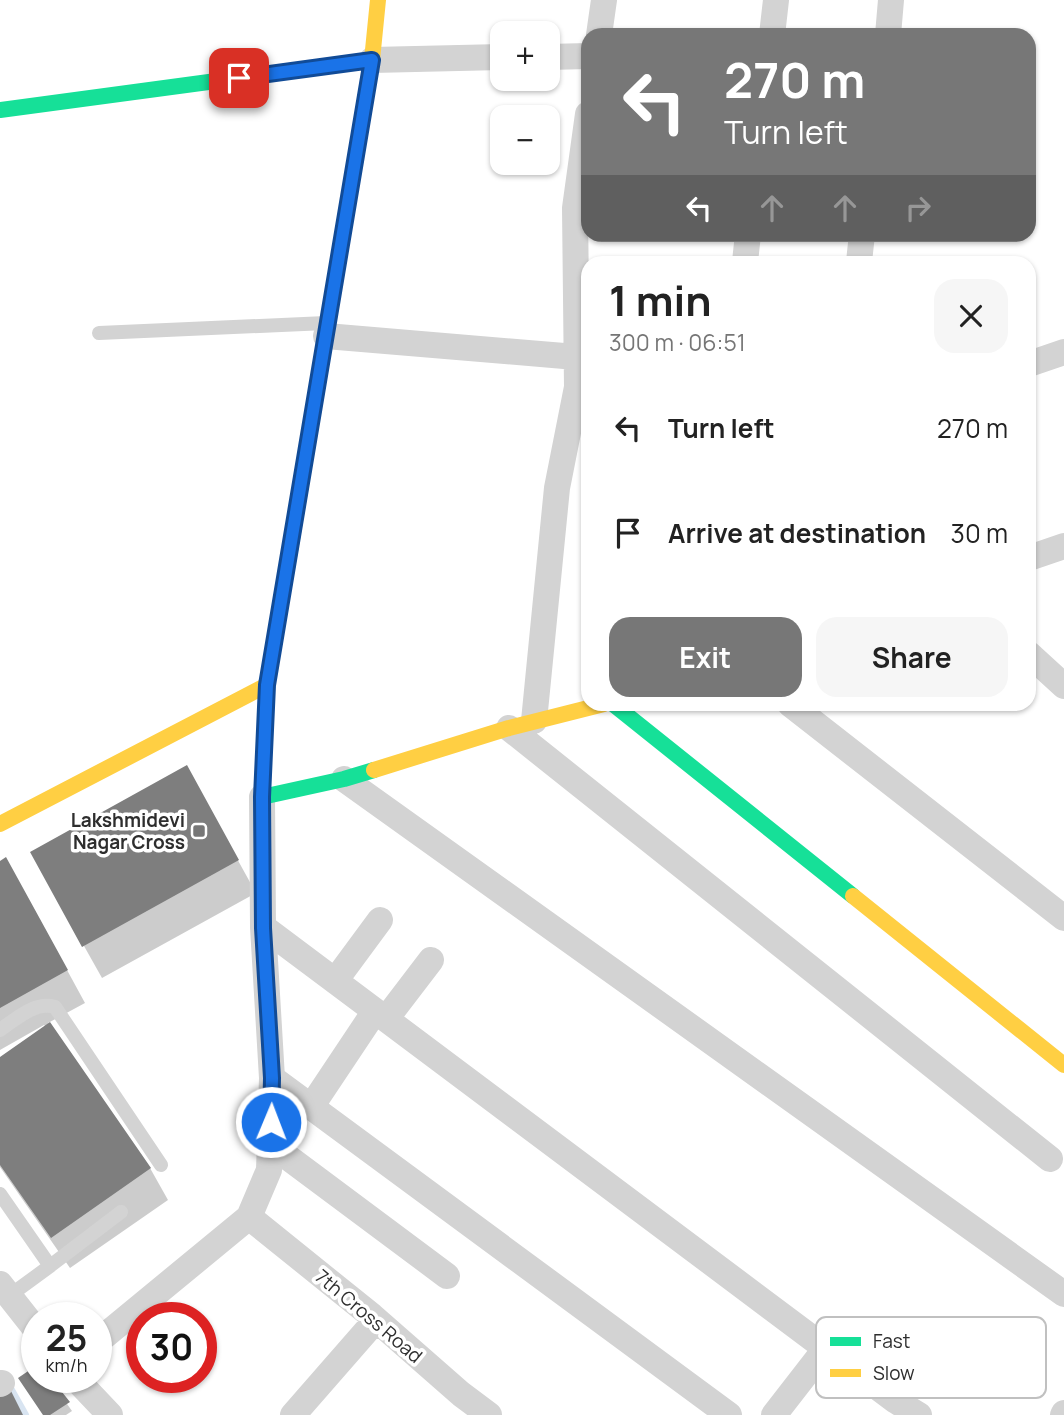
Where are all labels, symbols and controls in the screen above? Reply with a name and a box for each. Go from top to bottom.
map controls [490,21,560,175]
button: + [490,21,560,91]
text: 270 m [724,46,865,113]
pin [209,48,269,108]
icon: left [609,56,700,147]
icon: arrive [220,59,258,97]
button: − [490,105,560,175]
text: Turn left [724,110,848,154]
icon: left [680,189,718,227]
icon: ahead [753,189,791,227]
icon: ahead [826,189,864,227]
icon: right [899,189,937,227]
text: 1 min [609,271,712,329]
button: close [934,279,1008,353]
text: 300 m · 06:51 [609,326,746,358]
icon: left [609,409,647,447]
text: Turn left [668,410,775,446]
text: 270 m [937,410,1008,446]
icon: arrive [609,514,647,552]
text: Arrive at destination [668,515,926,551]
text: 30 m [951,515,1008,551]
button: Exit [609,617,802,697]
button: Share [816,617,1008,697]
place label: Lakshmidevi Nagar Cross [71,807,185,855]
marker: Lakshmidevi Nagar Cross [191,823,207,839]
position arrow [234,1085,308,1159]
street label: 7th Cross Road [310,1263,428,1369]
speed limit sign: 30 [126,1302,217,1393]
text: 25 [46,1314,87,1362]
legend [816,1317,1046,1398]
text: Fast [873,1328,910,1354]
text: km/h [46,1353,87,1377]
text: Slow [873,1360,915,1386]

